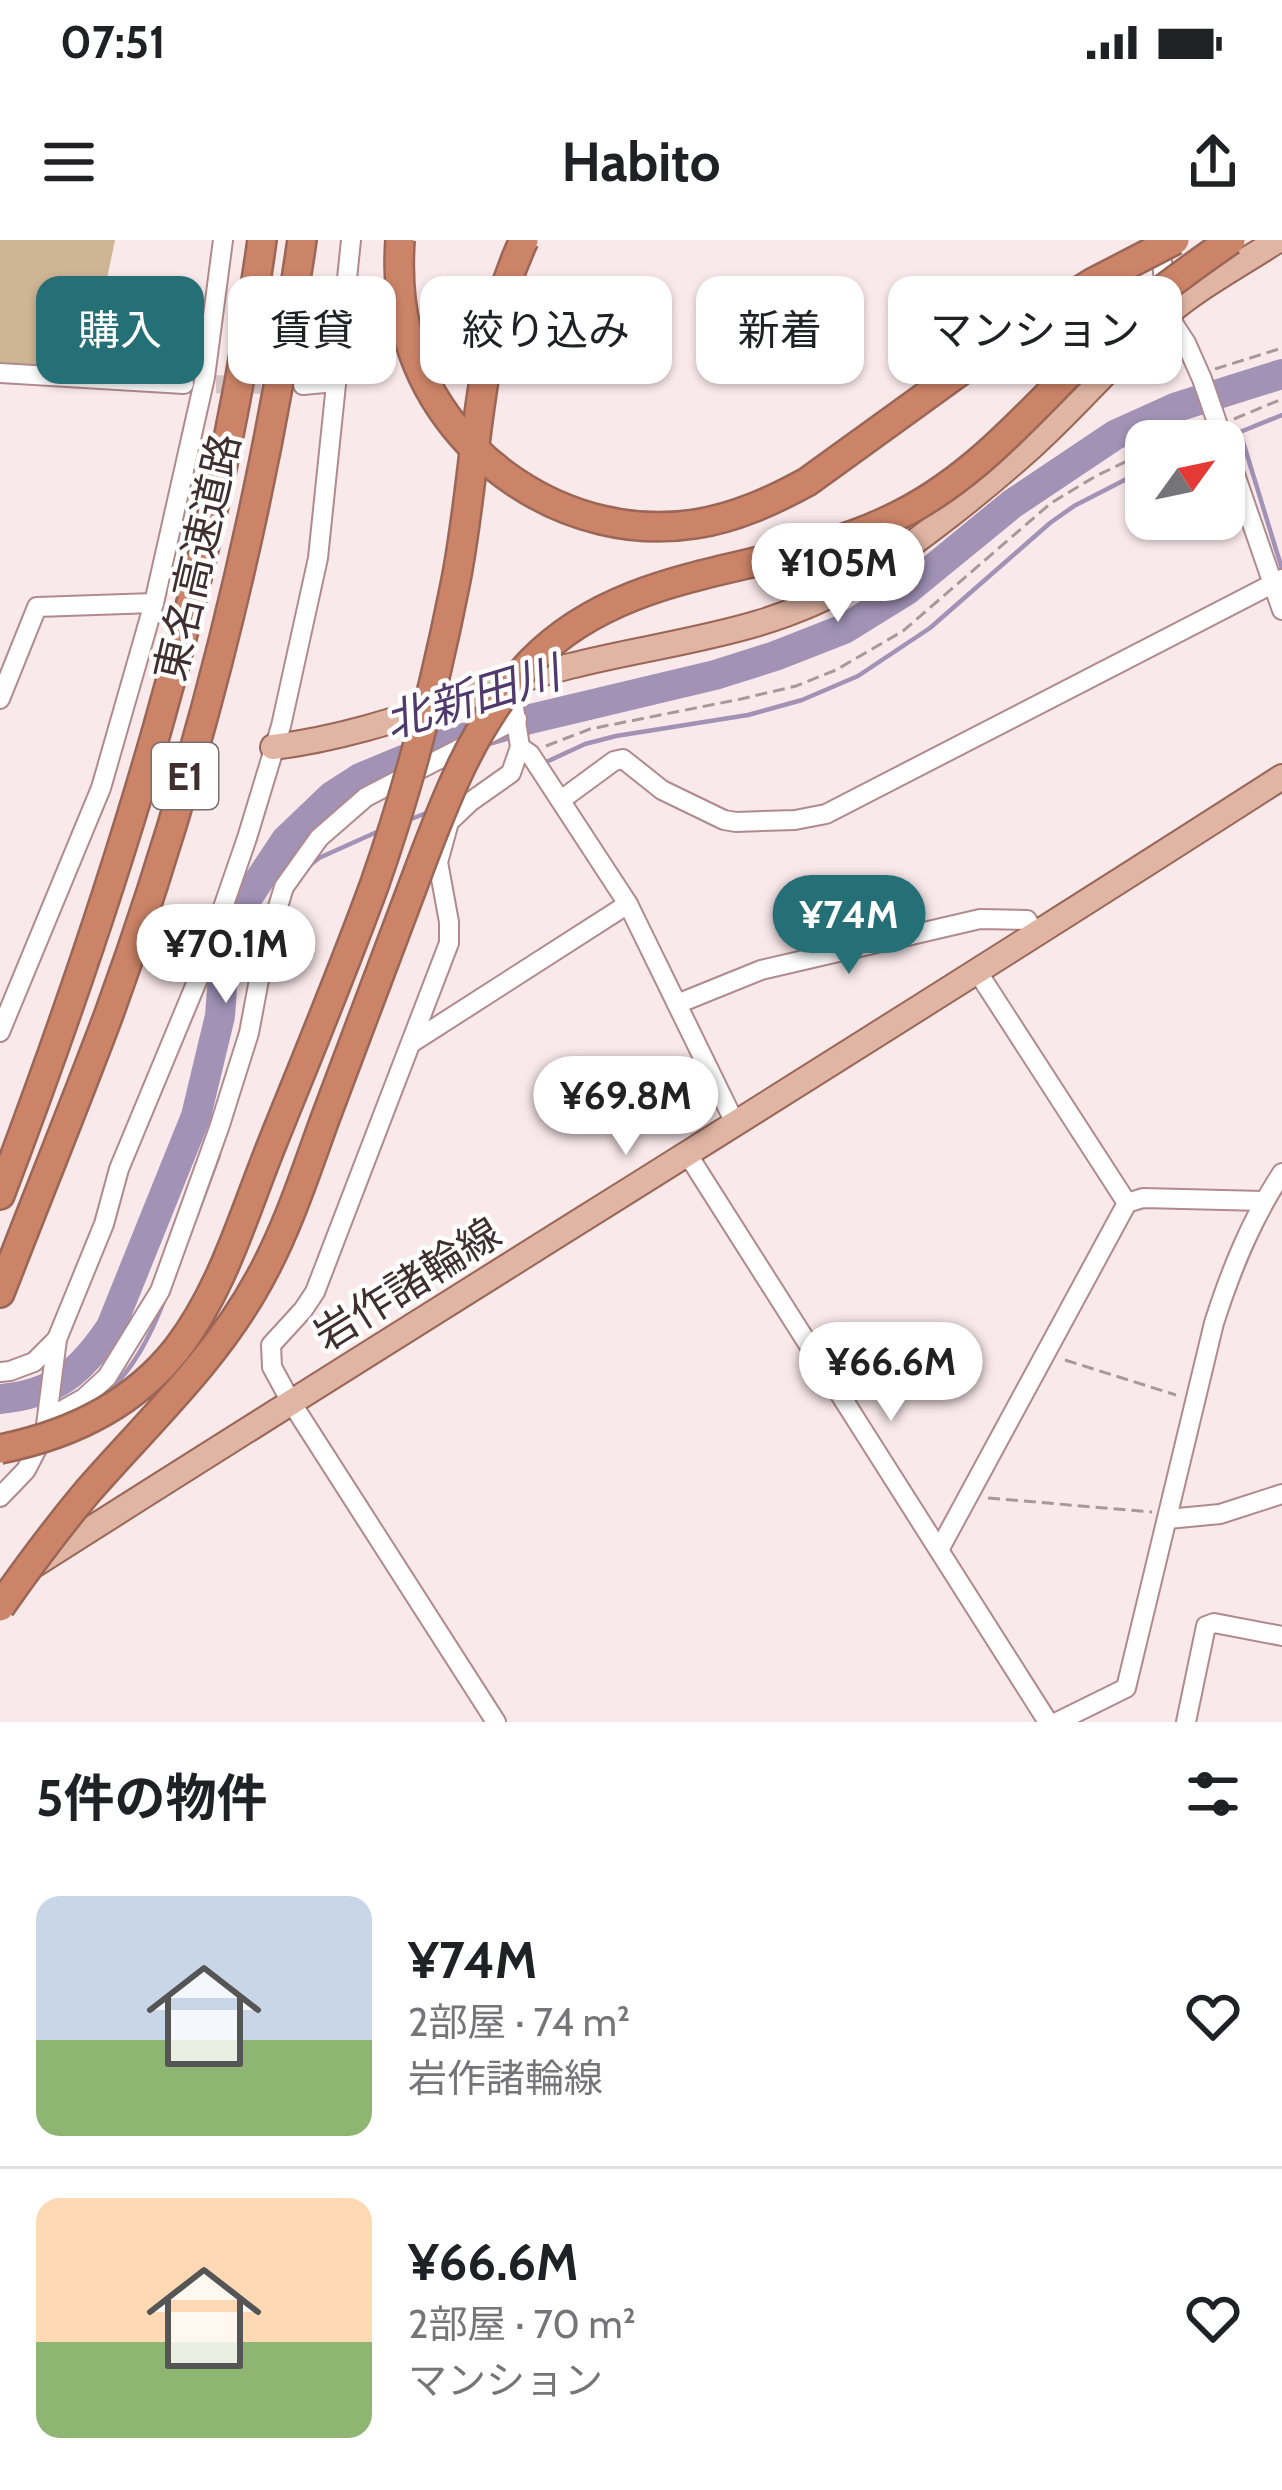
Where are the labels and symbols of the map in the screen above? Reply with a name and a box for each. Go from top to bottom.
north arrow [1125,420,1245,540]
street label: 東名高速道路 [143,428,251,686]
pin: ¥105M [754,523,922,625]
water label: 北新田川 [378,644,570,749]
road number: E1 [152,743,218,809]
pin: ¥74M [778,875,920,977]
pin: ¥70.1M [128,904,324,1006]
pin: ¥69.8M [528,1056,724,1158]
street label: 岩作諸輪線 [304,1206,510,1362]
pin: ¥66.6M [793,1322,989,1424]

